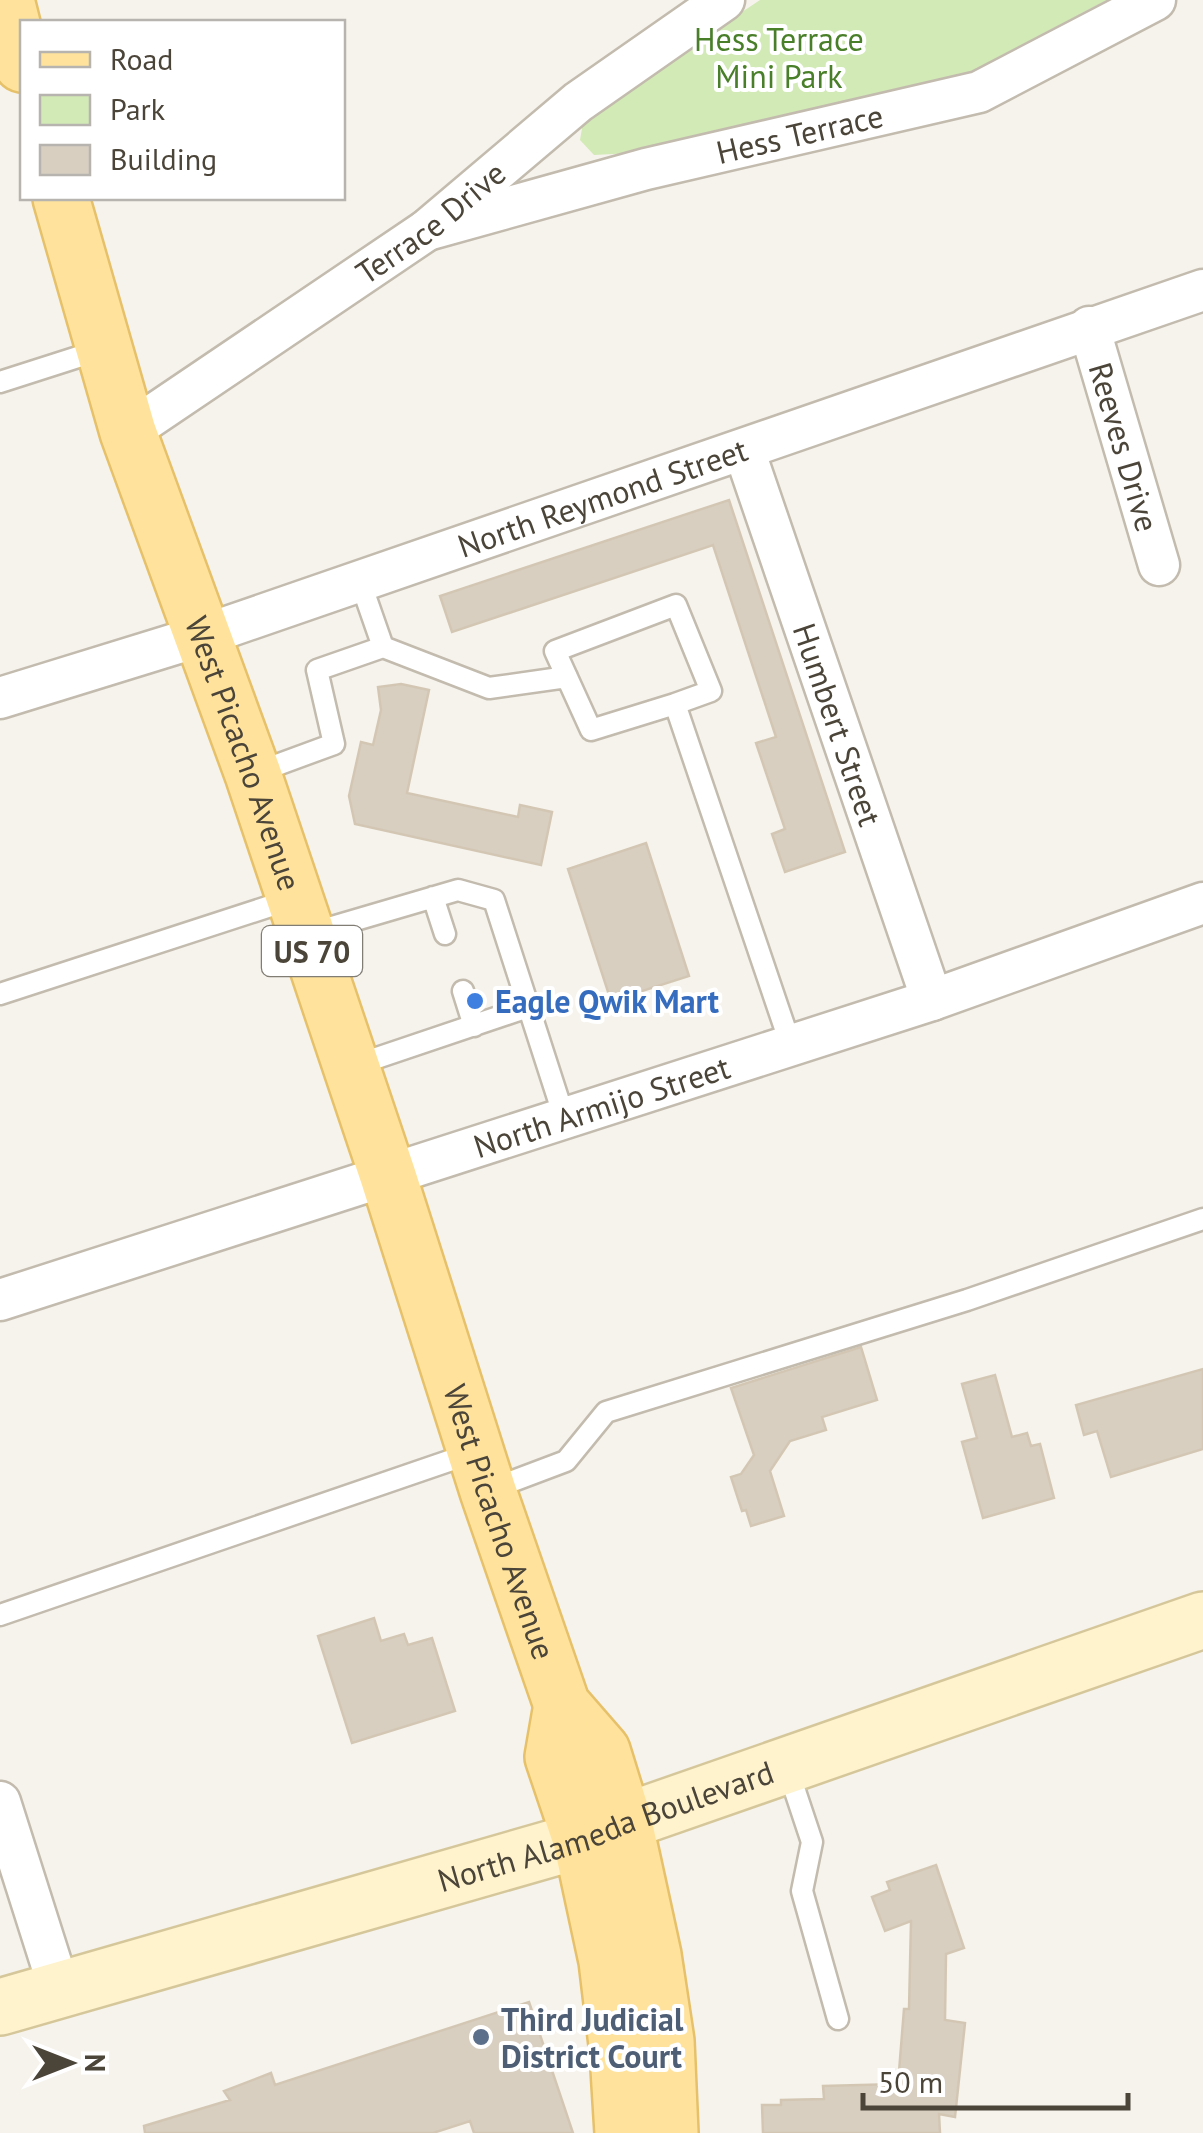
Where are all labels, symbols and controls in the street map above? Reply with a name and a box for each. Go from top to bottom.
park label: Hess Terrace Mini Park [694,18,864,97]
legend [20,20,345,200]
text: Road [110,39,174,78]
text: Park [110,89,166,128]
street label: Hess Terrace [712,94,887,173]
text: Building [110,139,217,178]
street label: Terrace Drive [347,152,514,293]
street label: Reeves Drive [1080,357,1169,536]
street label: North Reymond Street [452,428,753,567]
street label: West Picacho Avenue [176,611,312,896]
street label: Humbert Street [784,618,892,831]
road number: US 70 [262,926,362,976]
place label: Eagle Qwik Mart [495,980,720,1022]
marker: Eagle Qwik Mart [464,990,486,1012]
street label: North Armijo Street [468,1045,735,1167]
street label: West Picacho Avenue [434,1379,566,1665]
street label: North Alameda Boulevard [433,1751,779,1901]
place label: Third Judicial District Court [501,1998,684,2077]
north arrow [20,2013,120,2113]
marker: Third Judicial District Court [470,2026,492,2048]
scale bar [863,2048,1128,2110]
text: N [77,2054,114,2072]
text: 50 m [878,2062,943,2101]

